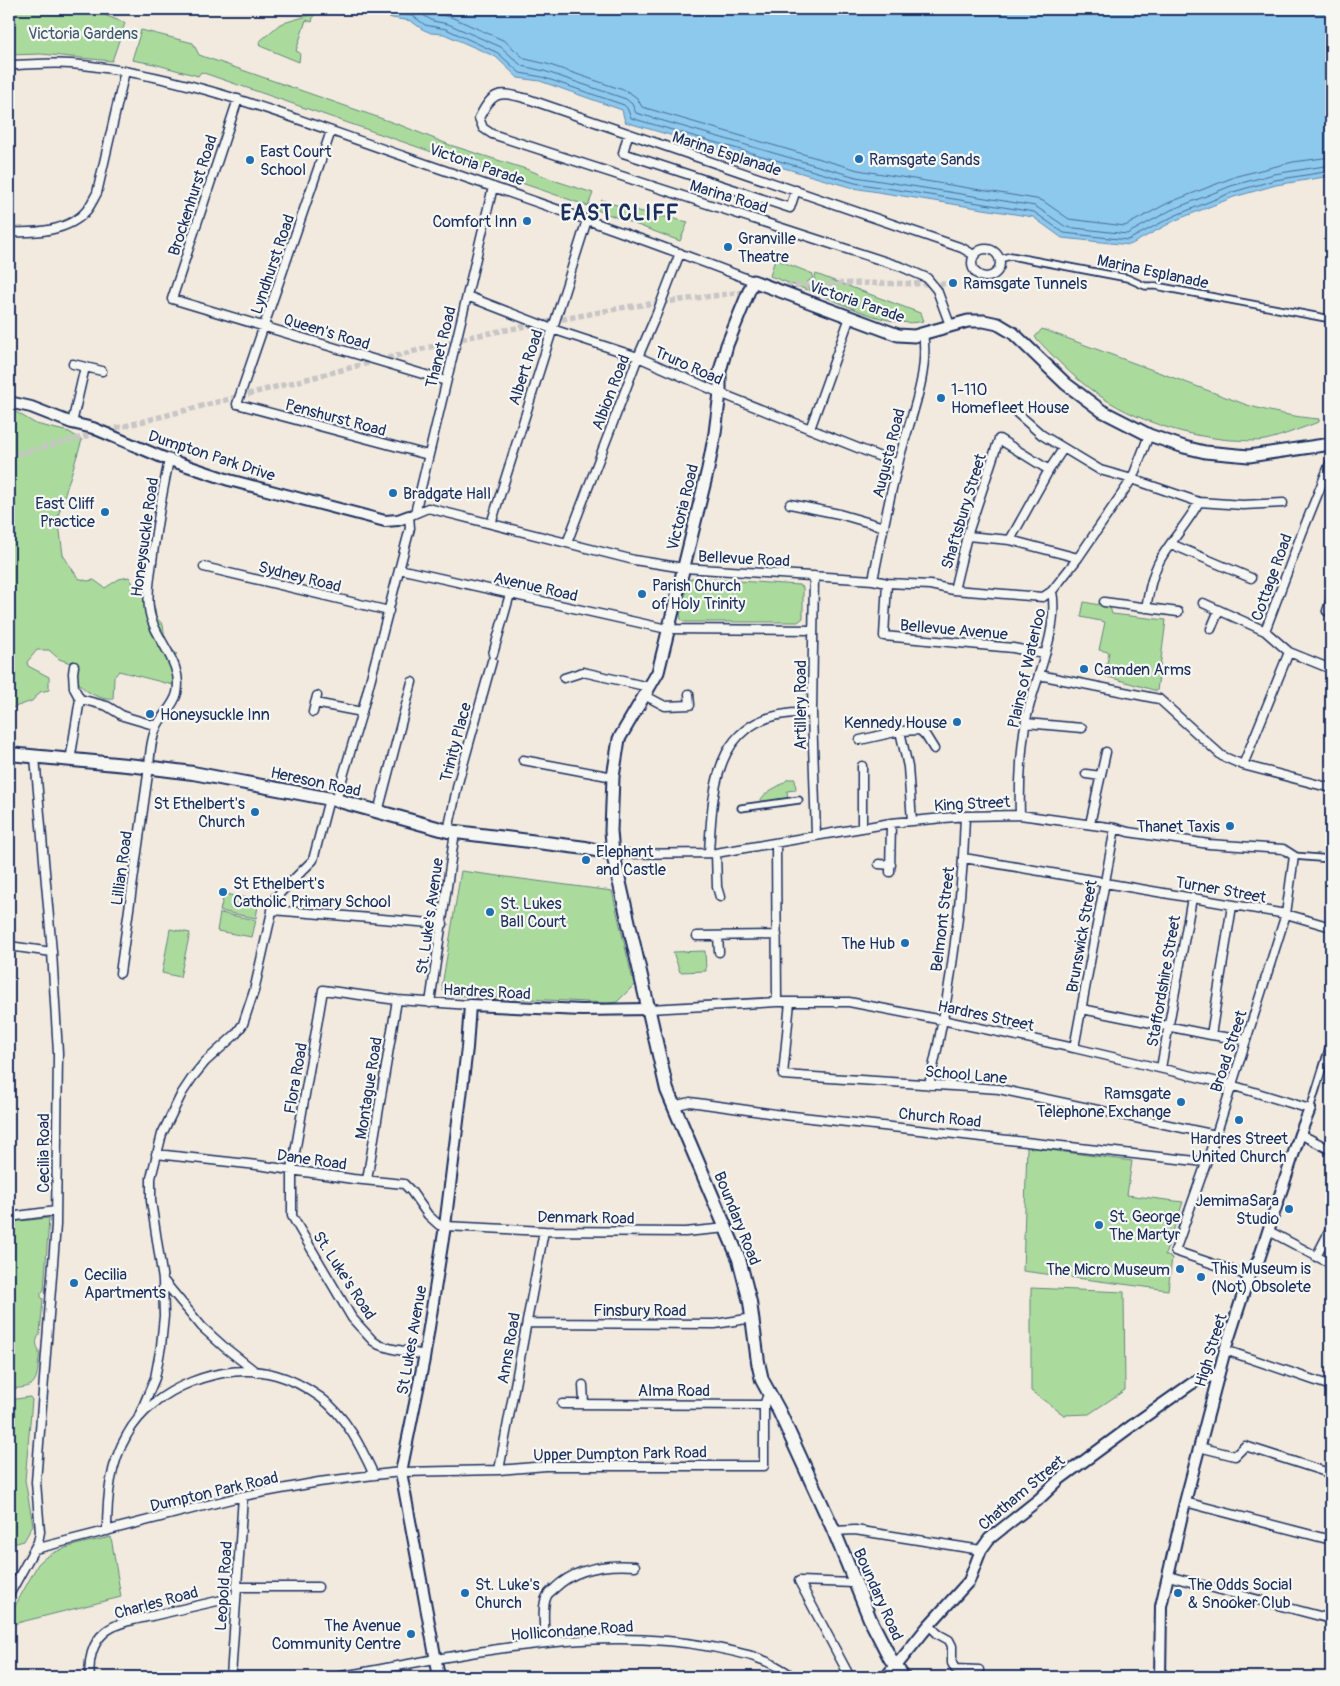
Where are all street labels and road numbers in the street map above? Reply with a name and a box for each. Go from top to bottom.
street label: Marina Esplanade [670,127,784,181]
street label: Brockenhurst Road [164,132,222,258]
street label: Victoria Parade [426,139,527,191]
street label: Marina Road [687,176,770,218]
street label: Lyndhurst Road [247,212,299,317]
street label: Marina Esplanade [1095,250,1210,294]
street label: Victoria Parade [806,276,907,328]
street label: Thanet Road [421,304,461,390]
street label: Queen's Road [281,309,372,355]
street label: Albert Road [504,327,548,408]
street label: Truro Road [651,342,726,390]
street label: Albion Road [587,352,634,433]
street label: Penshurst Road [283,395,388,441]
street label: Augusta Road [868,406,910,500]
street label: Dumpton Park Drive [146,426,278,486]
street label: Shaftsbury Street [937,451,991,571]
street label: Victoria Road [663,462,703,552]
street label: Honeysuckle Road [127,476,163,598]
street label: Cottage Road [1247,531,1297,624]
street label: Bellevue Road [697,547,791,571]
street label: Sydney Road [256,557,343,597]
street label: Avenue Road [492,568,580,606]
street label: Plains of Waterloo [1003,606,1051,730]
street label: Bellevue Avenue [899,615,1009,645]
street label: Artillery Road [791,660,811,750]
street label: Trinity Place [436,700,476,784]
street label: Hereson Road [269,763,363,801]
street label: King Street [933,792,1011,816]
street label: Lillian Road [107,830,137,907]
street label: St. Luke's Avenue [412,857,448,976]
street label: Belmont Street [927,865,959,973]
street label: Turner Street [1174,872,1268,908]
street label: Brunswick Street [1062,878,1102,994]
street label: Staffordshire Street [1143,913,1186,1049]
street label: Hardres Road [443,980,531,1004]
street label: Hardres Street [936,996,1036,1036]
street label: Broad Street [1206,1007,1252,1095]
street label: Montague Road [351,1036,387,1141]
street label: Flora Road [280,1041,312,1115]
street label: School Lane [924,1061,1008,1089]
street label: Church Road [897,1104,982,1132]
street label: Cecilia Road [34,1113,54,1193]
street label: Dane Road [276,1145,348,1175]
street label: Boundary Road [709,1169,765,1268]
street label: Denmark Road [537,1207,635,1229]
street label: St. Luke's Road [308,1228,380,1323]
street label: St Lukes Avenue [393,1284,431,1396]
street label: Finsbury Road [593,1301,687,1321]
street label: Anns Road [493,1311,525,1385]
street label: High Street [1190,1311,1232,1389]
street label: Alma Road [638,1381,710,1401]
street label: Upper Dumpton Park Road [533,1442,707,1466]
street label: Chatham Street [974,1450,1069,1535]
street label: Dumpton Park Road [148,1467,280,1516]
street label: Leopold Road [211,1540,237,1632]
street label: Boundary Road [849,1545,907,1644]
street label: Charles Road [112,1582,200,1624]
street label: Hollicondane Road [510,1617,634,1645]

